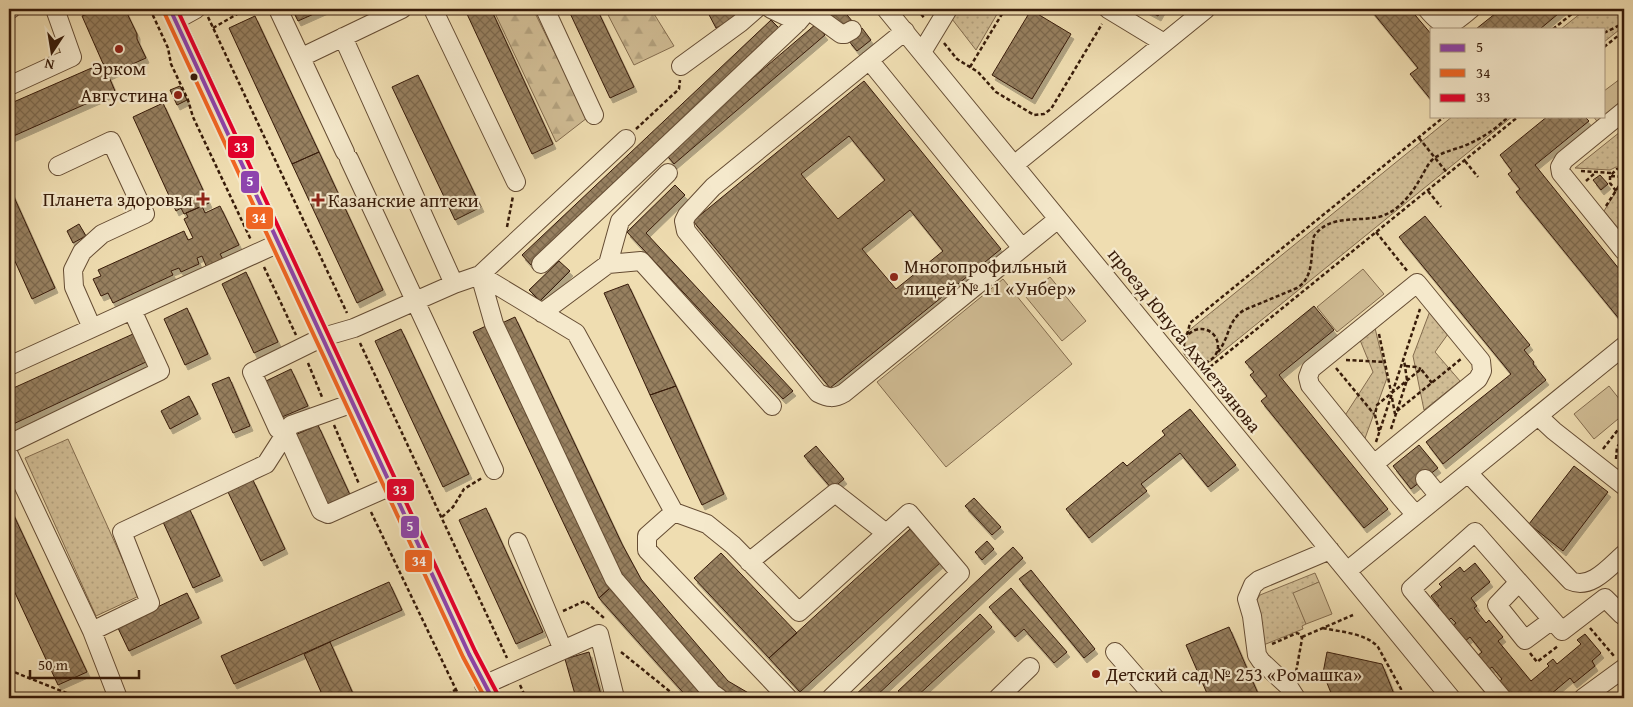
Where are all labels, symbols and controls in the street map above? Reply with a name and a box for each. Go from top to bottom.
north arrow [28,28,78,78]
legend [1430,28,1606,118]
text: 5 [1476,36,1483,57]
marker: Эрком [113,43,125,55]
text: N [42,54,56,75]
place label: Эрком [92,54,146,82]
text: 34 [1476,62,1490,83]
unlabelled marker [189,72,199,82]
place label: Августина [81,81,168,109]
text: 33 [1476,86,1490,107]
marker: Августина [172,89,184,101]
line badge: 33 [227,135,255,159]
text: 33 [234,137,248,157]
line badge: 5 [240,170,260,194]
text: 5 [246,171,254,191]
place label: Планета здоровья [43,185,193,213]
place label: Казанские аптеки [328,186,479,214]
marker: Планета здоровья [197,193,209,205]
marker: Казанские аптеки [312,194,324,206]
line badge: 34 [245,206,274,230]
text: 34 [252,208,266,228]
street label: проезд Юнуса Ахметзянова [1102,242,1268,438]
place label: Многопрофильный лицей № 11 «Унбер» [904,252,1076,302]
marker: Многопрофильный лицей № 11 «Унбер» [888,271,900,283]
line badge: 33 [386,478,415,502]
text: 33 [393,480,407,500]
line badge: 5 [400,515,420,539]
text: 5 [406,516,414,536]
line badge: 34 [404,549,433,573]
text: 34 [412,551,426,571]
scale bar [30,647,139,679]
text: 50 m [38,654,69,675]
place label: Детский сад № 253 «Ромашка» [1105,660,1362,688]
marker: Детский сад № 253 «Ромашка» [1090,668,1102,680]

